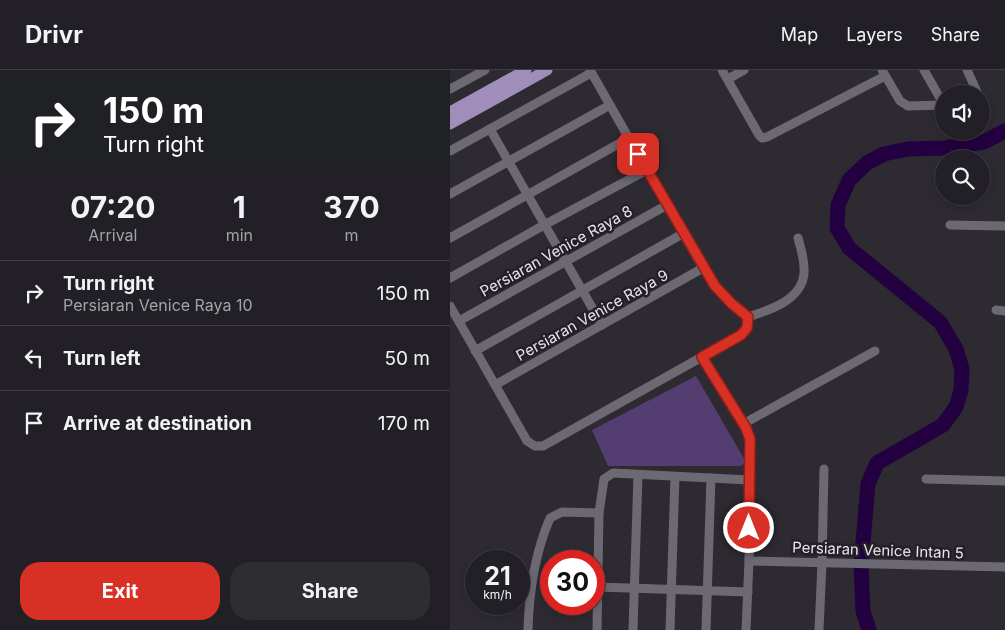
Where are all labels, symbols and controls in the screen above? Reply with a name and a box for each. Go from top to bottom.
text: Drivr [25,20,83,49]
text: Map [781,24,818,45]
text: Layers [846,24,903,45]
text: Share [931,24,980,45]
map controls [935,85,990,205]
button: sound [935,85,990,140]
text: 150 m [103,89,204,131]
icon: right [20,90,85,155]
text: Turn right [103,131,204,157]
pin [617,133,659,175]
icon: arrive [624,140,652,168]
button: search [935,150,990,205]
text: 07:20 [70,189,155,225]
text: 1 [233,189,246,225]
text: 370 [323,189,380,225]
street label: Persiaran Venice Raya 8 [476,201,636,301]
text: Arrival [88,225,137,245]
text: min [226,225,253,245]
text: m [344,225,358,245]
street label: Persiaran Venice Raya 9 [512,265,672,365]
text: Turn right [63,272,154,295]
icon: right [20,279,48,307]
text: 150 m [377,282,430,305]
text: Persiaran Venice Raya 10 [63,295,253,315]
icon: left [20,344,48,372]
text: Turn left [63,347,141,370]
text: 50 m [384,347,430,370]
icon: arrive [20,409,48,437]
text: Arrive at destination [63,412,252,435]
text: 170 m [378,412,430,435]
position arrow [722,501,774,553]
street label: Persiaran Venice Intan 5 [792,538,964,562]
speed limit sign: 30 [540,550,605,615]
text: 21 [484,561,511,591]
button: Exit [20,562,220,620]
button: Share [230,562,430,620]
text: km/h [483,587,512,602]

